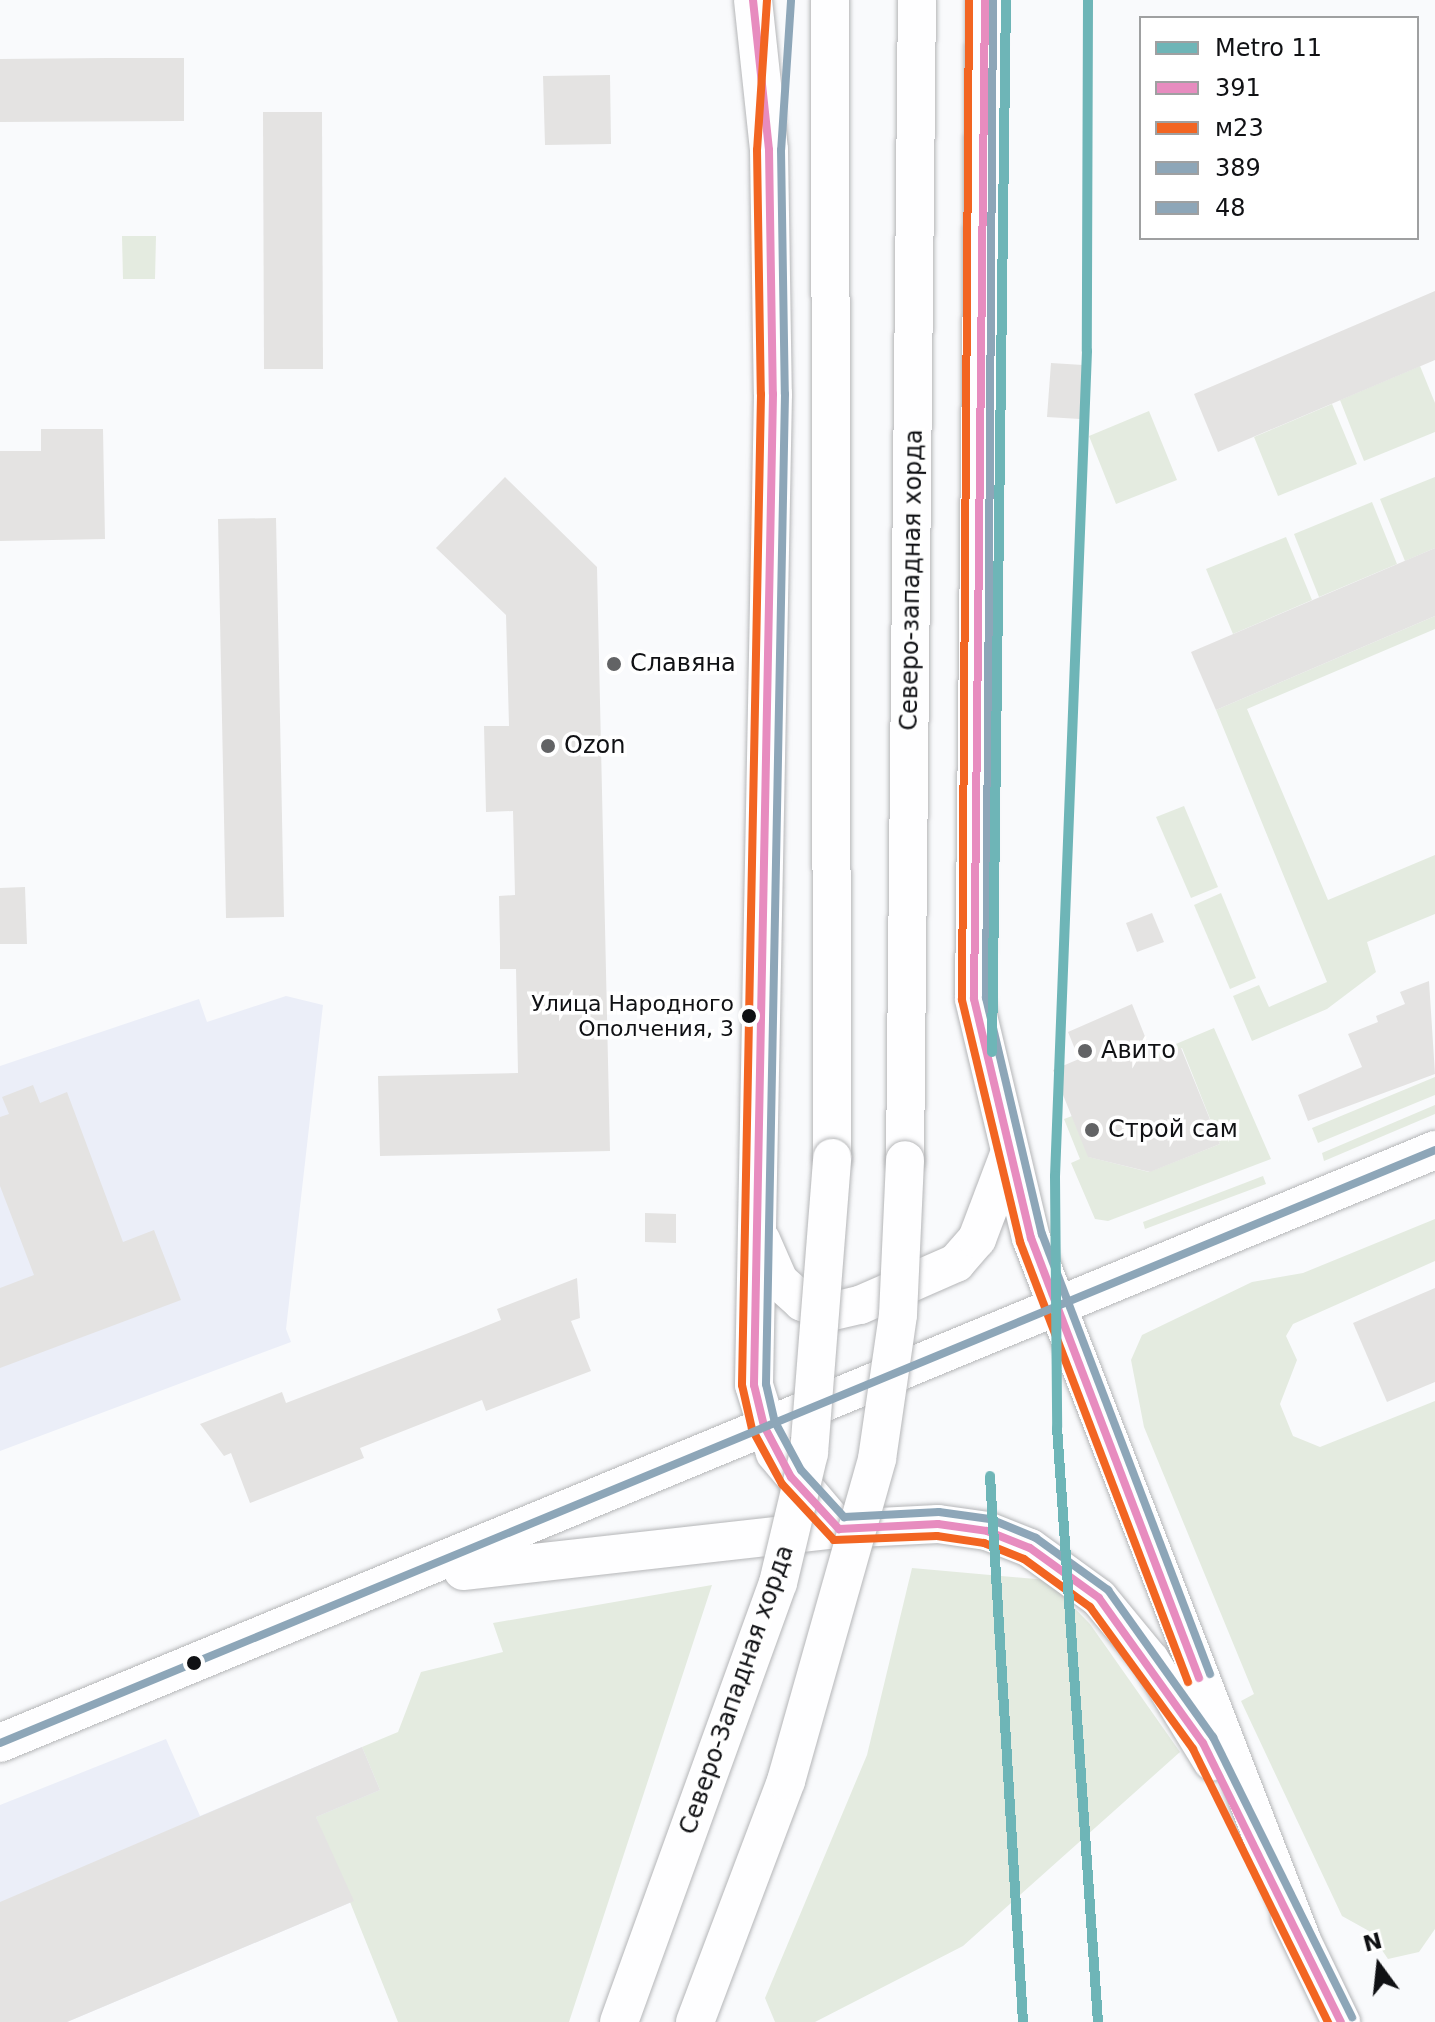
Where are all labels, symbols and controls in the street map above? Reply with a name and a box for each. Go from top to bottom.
legend [1139,16,1419,240]
text: Metro 11 [1215,34,1322,62]
text: 391 [1215,74,1261,102]
text: м23 [1215,114,1264,142]
text: 389 [1215,154,1261,182]
text: 48 [1215,194,1246,222]
street label: Северо-западная хорда [895,429,929,731]
place label: Славяна [630,650,736,678]
marker: Славяна [605,655,623,673]
place label: Ozon [564,732,625,760]
marker: Ozon [539,737,557,755]
place label: Улица Народного Ополчения, 3 [531,990,734,1042]
marker: Улица Народного Ополчения, 3 [741,1008,757,1024]
place label: Авито [1101,1037,1176,1065]
marker: Авито [1076,1042,1094,1060]
place label: Строй сам [1108,1116,1238,1144]
marker: Строй сам [1083,1121,1101,1139]
street label: Северо-Западная хорда [674,1542,800,1838]
unlabelled marker [186,1655,202,1671]
north arrow [1339,1926,1419,2006]
text: N [1361,1928,1385,1957]

